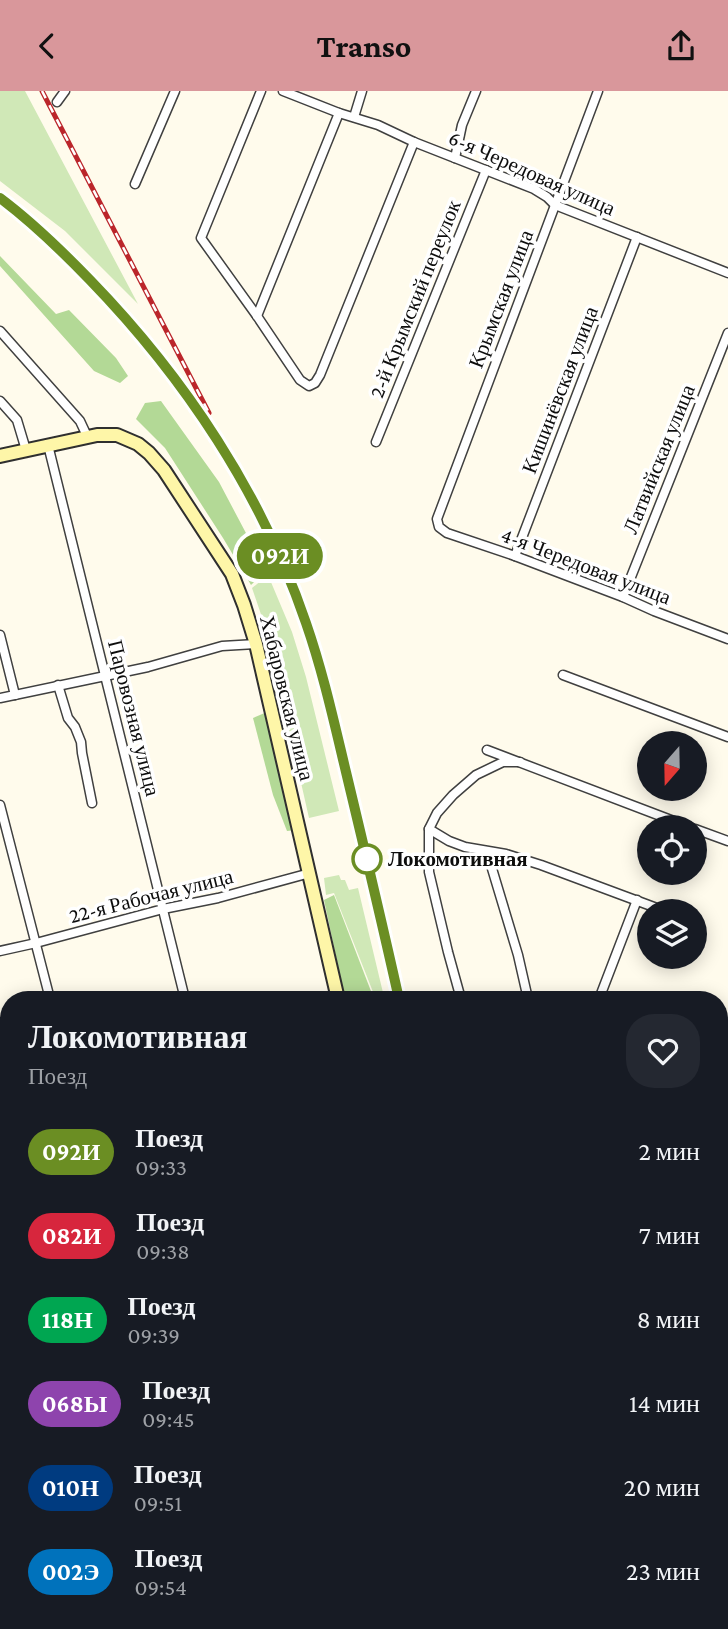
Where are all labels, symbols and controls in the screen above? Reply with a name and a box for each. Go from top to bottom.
icon: back [28,27,66,65]
icon: share [662,27,700,65]
text: Transo [317,28,411,64]
street label: 6-я Чередовая улица [445,125,620,221]
street label: 2-й Крымский переулок [364,196,466,401]
street label: Крымская улица [464,226,539,371]
street label: Кишинёвская улица [517,302,603,477]
street label: Латвийская улица [618,380,700,537]
street label: 4-я Чередовая улица [498,523,675,610]
line badge: 092И [231,533,329,579]
text: 092И [251,542,309,569]
street label: Хабаровская улица [255,613,319,784]
street label: Паровозная улица [103,637,165,799]
north arrow [637,731,707,801]
map controls [637,731,707,969]
button: locate [637,815,707,885]
marker: Локомотивная [352,844,382,874]
place label: Локомотивная [388,847,528,871]
street label: 22-я Рабочая улица [67,864,236,928]
button: layers [637,899,707,969]
button: heart [626,1014,700,1088]
text: Локомотивная [28,1018,247,1055]
text: Поезд [28,1063,87,1089]
text: Поезд [135,1124,203,1153]
text: 2 мин [638,1137,700,1166]
text: 092И [42,1138,100,1165]
text: 09:33 [135,1154,187,1180]
text: Поезд [136,1208,204,1237]
text: 7 мин [639,1221,700,1250]
text: 082И [42,1222,101,1249]
text: 09:38 [136,1238,190,1264]
text: Поезд [128,1292,196,1321]
text: 8 мин [637,1305,700,1334]
text: 118Н [42,1306,93,1333]
text: 09:39 [128,1322,180,1348]
text: Поезд [142,1376,210,1405]
text: 14 мин [629,1389,700,1418]
text: 068Ы [42,1390,107,1417]
text: 09:45 [142,1406,195,1432]
text: Поезд [134,1460,202,1489]
text: 20 мин [624,1473,700,1502]
text: 010Н [42,1474,99,1501]
text: 09:51 [134,1490,182,1516]
text: Поезд [134,1544,202,1573]
text: 23 мин [626,1557,700,1586]
text: 002Э [42,1558,99,1585]
text: 09:54 [134,1574,187,1600]

